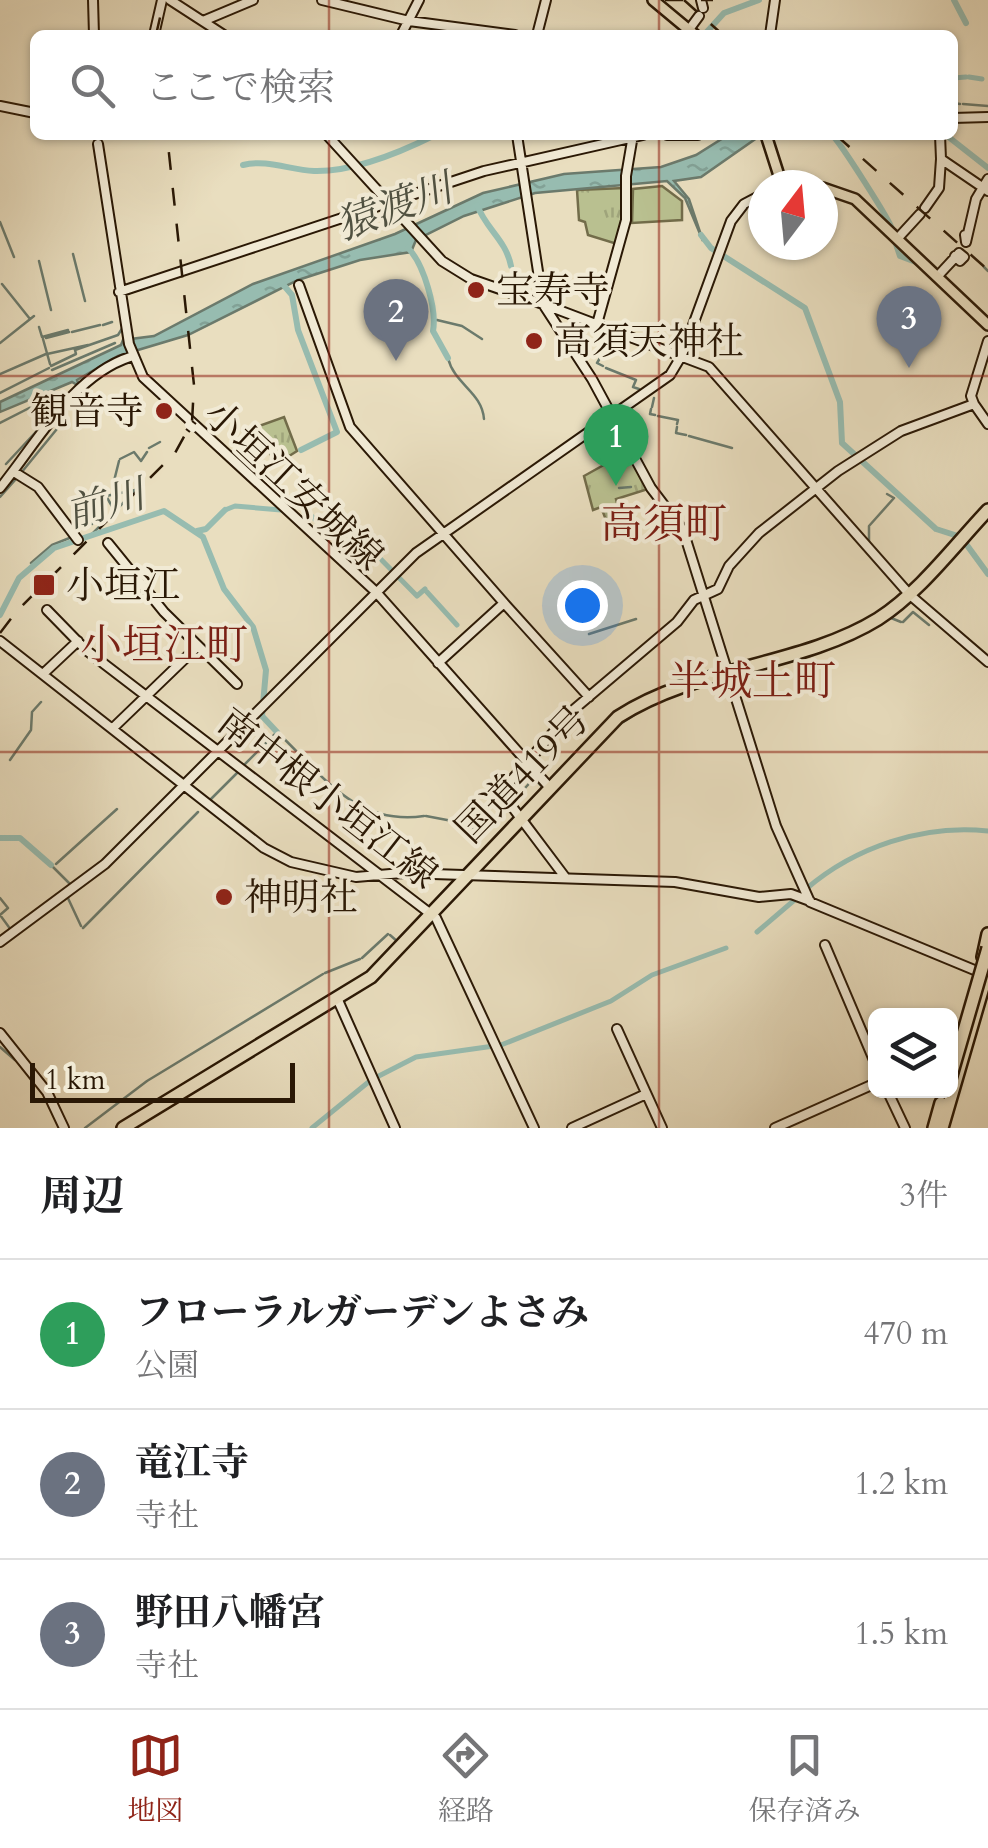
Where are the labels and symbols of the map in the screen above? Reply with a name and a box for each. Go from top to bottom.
water label: 猿渡川 [329,160,464,254]
north arrow [748,170,838,260]
place label: 宝寿寺 [496,265,610,317]
pin: 2 [364,278,428,361]
marker: 宝寿寺 [465,279,487,301]
pin: 3 [876,286,942,368]
place label: 高須天神社 [554,316,744,368]
marker: 高須天神社 [523,330,545,352]
place label: 観音寺 [30,386,144,438]
street label: 小垣江安城線 [192,389,394,582]
marker: 観音寺 [153,400,175,422]
pin: 1 [584,404,648,486]
water label: 前川 [59,466,155,542]
district label: 高須町 [601,496,727,553]
place label: 小垣江 [66,560,180,612]
marker: 小垣江 [31,572,57,598]
your location [557,580,608,631]
district label: 小垣江町 [80,617,248,674]
district label: 半城土町 [668,653,836,710]
street label: 国道419号 [444,695,601,855]
street label: 南中根小垣江線 [207,696,448,901]
place label: 神明社 [244,872,358,924]
marker: 神明社 [213,886,235,908]
scale bar [30,1058,295,1102]

